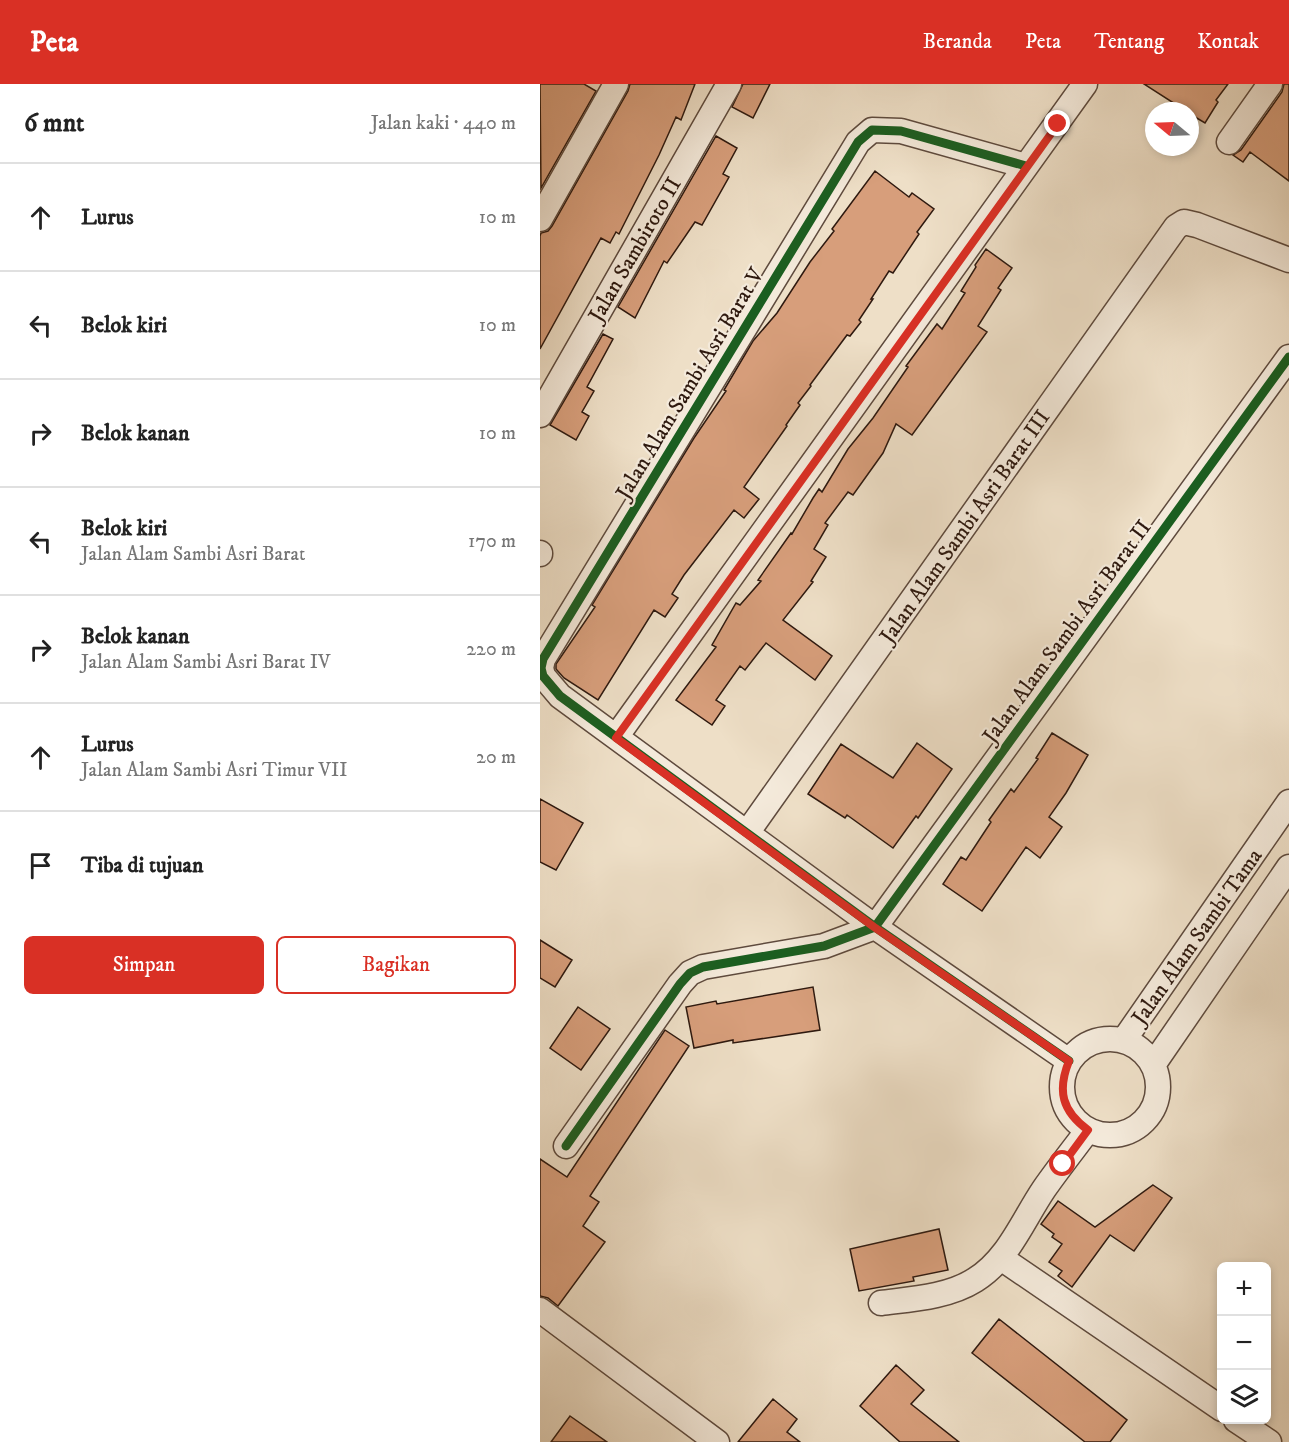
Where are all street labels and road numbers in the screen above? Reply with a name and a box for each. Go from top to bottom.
street label: Jalan Sambiroto II [582,173,688,329]
street label: Jalan Alam Sambi Asri Barat V [609,262,771,506]
street label: Jalan Alam Sambi Asri Barat III [873,405,1056,650]
street label: Jalan Alam Sambi Asri Barat II [976,515,1157,751]
street label: Jalan Alam Sambi Tama [1125,843,1269,1032]

